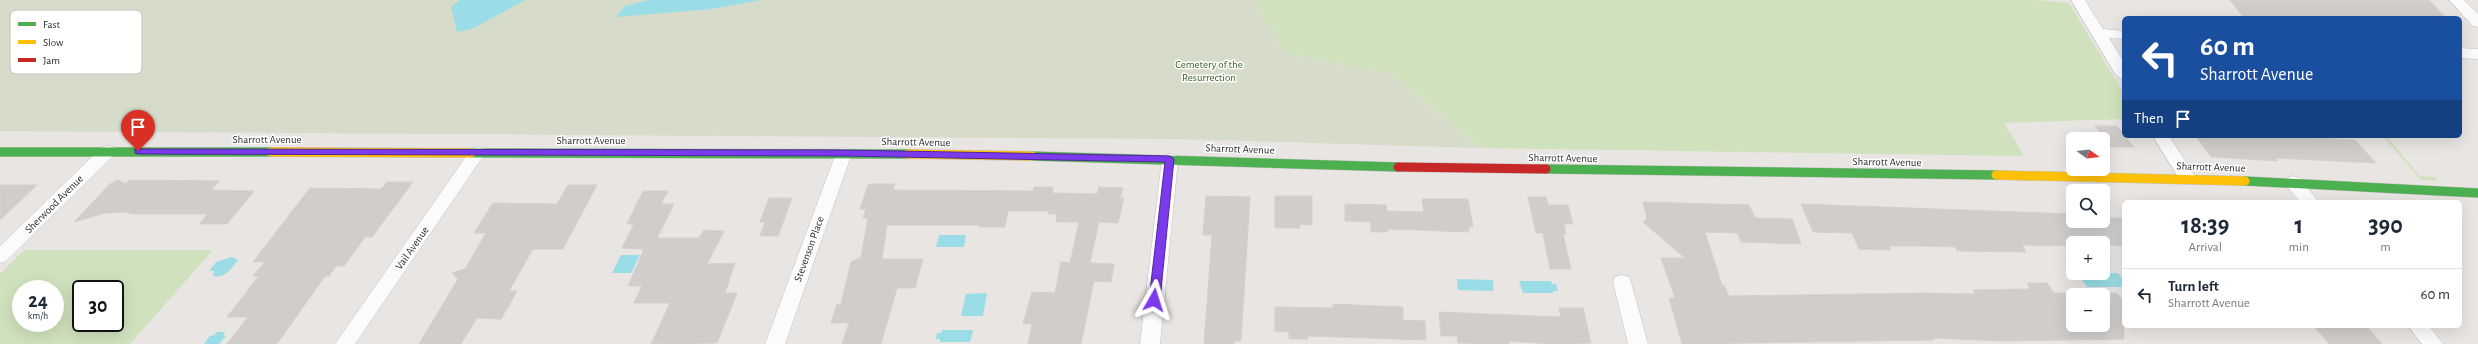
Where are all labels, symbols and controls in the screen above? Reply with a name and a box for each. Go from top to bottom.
legend [10,10,142,74]
text: Fast [43,19,61,30]
icon: left [2134,32,2186,84]
text: 60 m [2200,33,2255,61]
text: Slow [43,37,64,48]
text: Jam [43,55,60,66]
park label: Cemetery of the Resurrection [1175,59,1243,83]
text: Sharrott Avenue [2200,66,2313,84]
icon: arrive [2172,108,2194,130]
pin [121,110,155,151]
text: Then [2134,111,2164,126]
icon: arrive [127,116,149,138]
north arrow [2066,132,2110,176]
map controls [2066,132,2110,332]
street label: Sharrott Avenue [232,134,302,145]
street label: Sharrott Avenue [556,135,626,146]
street label: Sharrott Avenue [881,136,951,148]
street label: Sharrott Avenue [1205,142,1275,156]
street label: Sharrott Avenue [1528,152,1598,164]
street label: Sharrott Avenue [1852,156,1922,168]
street label: Sharrott Avenue [2176,160,2246,174]
street label: Sherwood Avenue [23,173,85,235]
button: search [2066,184,2110,228]
text: 18:39 [2181,214,2229,238]
text: 1 [2294,214,2303,238]
text: 390 [2368,214,2403,238]
street label: Stevenson Place [792,215,826,283]
street label: Vail Avenue [393,224,431,272]
button: + [2066,236,2110,280]
text: Arrival [2189,241,2222,254]
text: min [2289,241,2309,254]
text: m [2380,241,2391,254]
position arrow [1133,279,1175,321]
text: Turn left [2168,279,2219,294]
speed limit sign: 30 [72,280,124,332]
icon: left [2134,284,2156,306]
text: 60 m [2421,287,2450,302]
button: − [2066,288,2110,332]
text: 24 [28,291,48,311]
text: Sharrott Avenue [2168,297,2250,310]
text: km/h [28,311,48,321]

